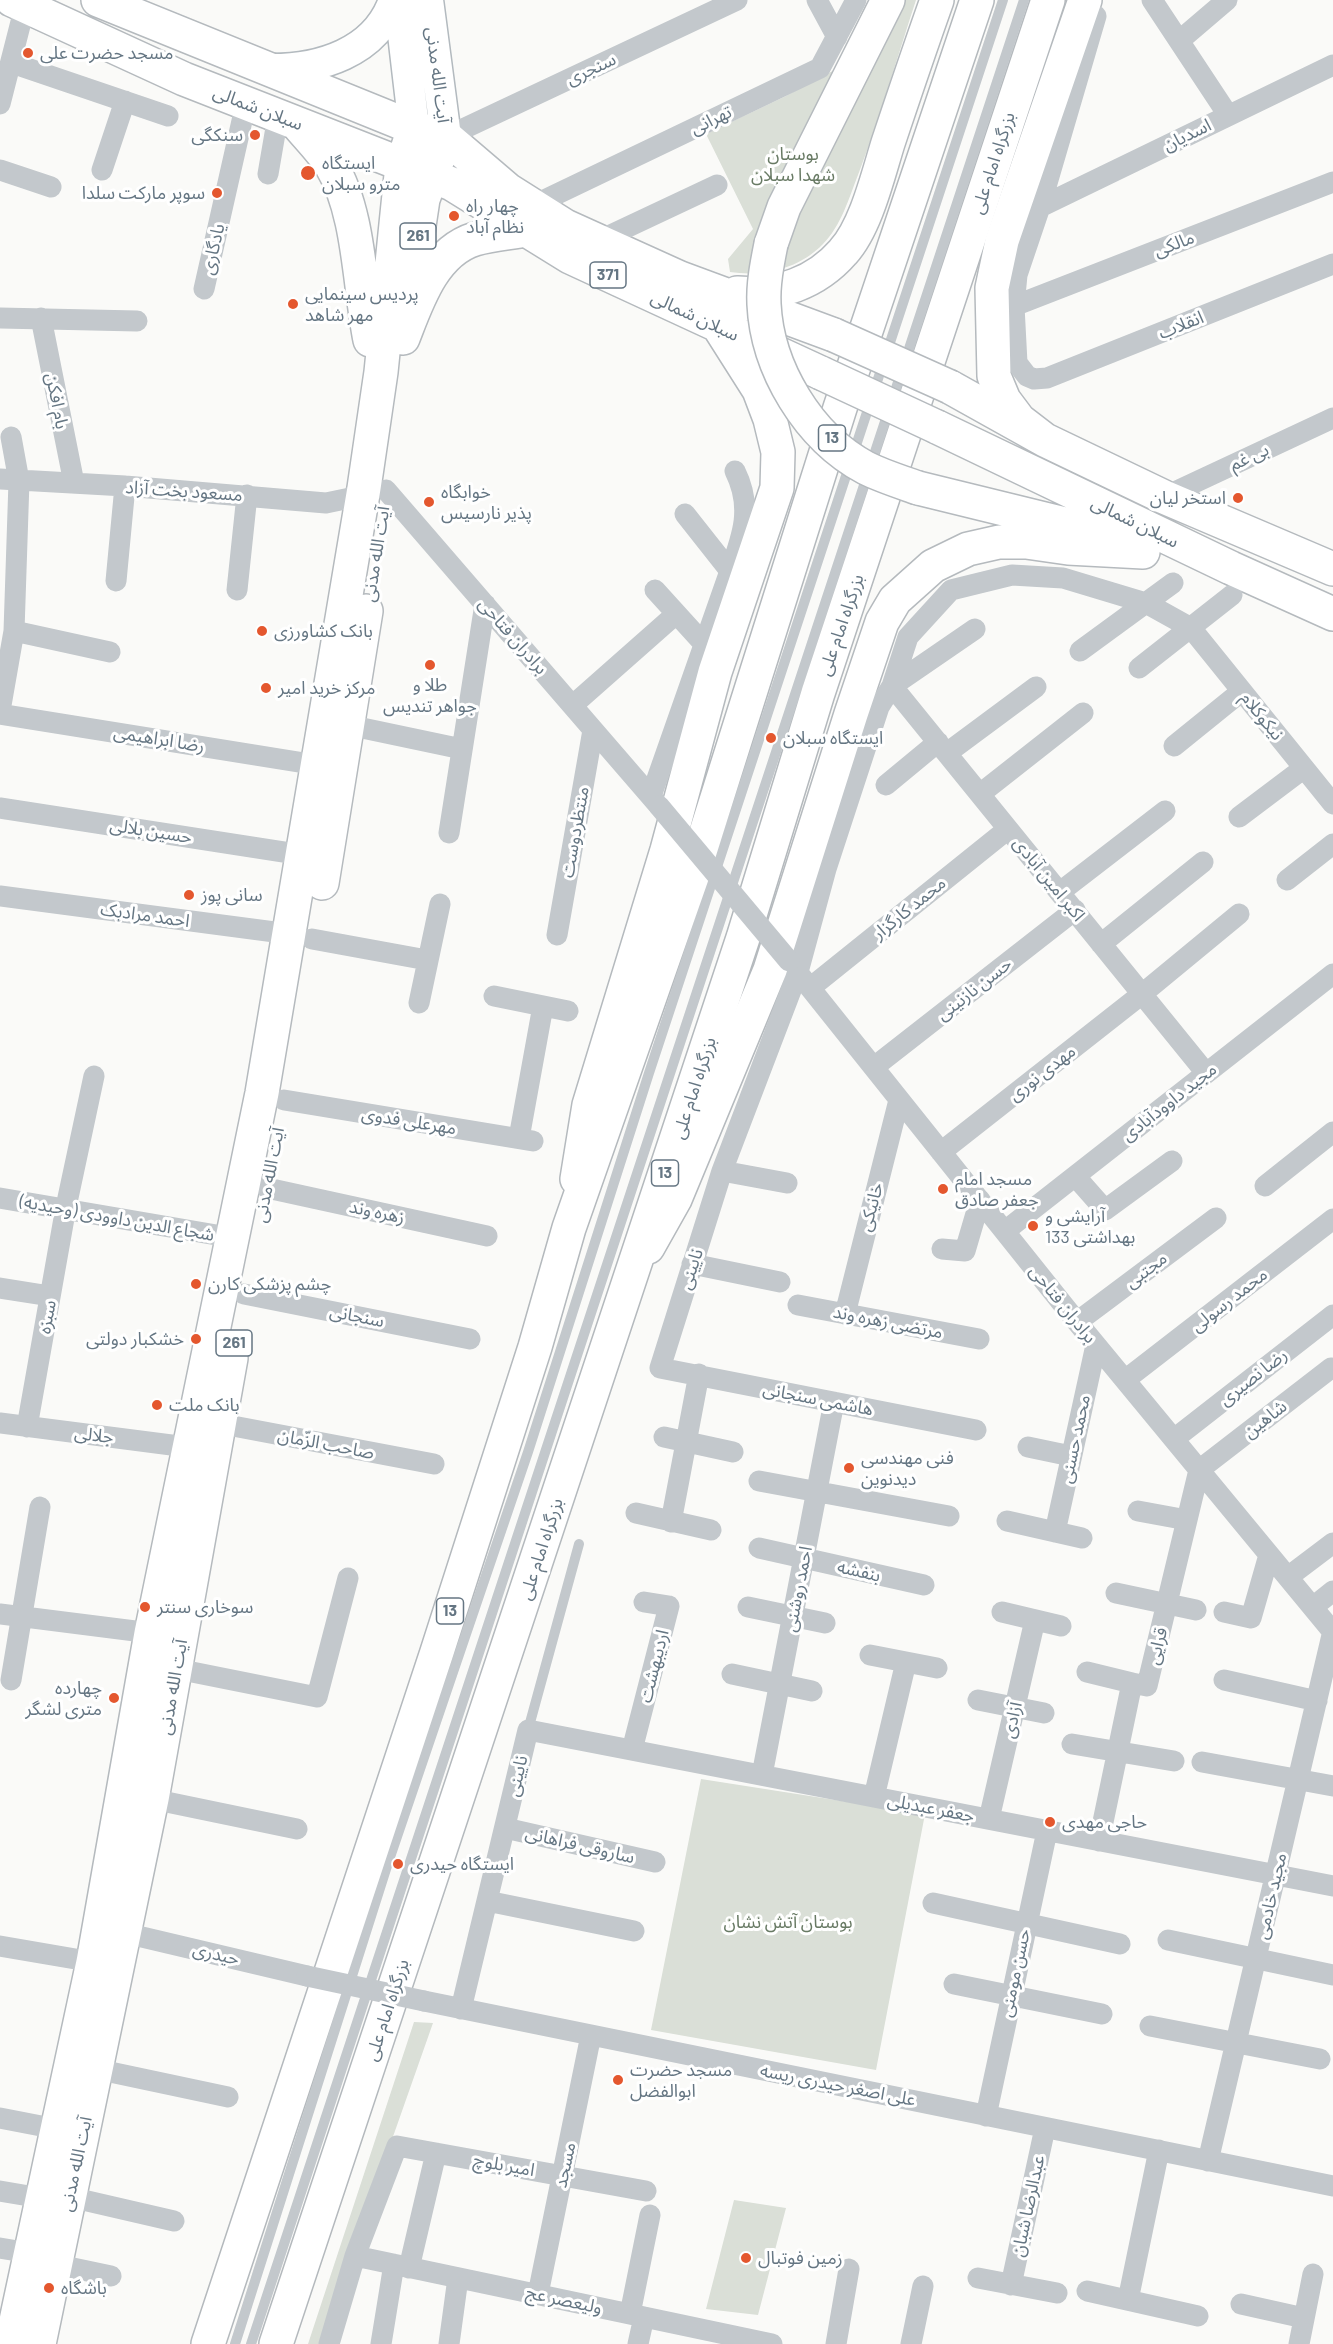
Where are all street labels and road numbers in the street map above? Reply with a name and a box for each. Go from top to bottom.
street label: آیت الله مدنی [421,26,455,124]
street label: سنجری [563,48,619,90]
street label: سبلان شمالی [210,81,306,135]
street label: تهرانی [687,101,735,139]
street label: بزرگراه امام علی [966,109,1020,217]
street label: اسدیان [1159,114,1215,156]
street label: یادگاری [197,221,229,277]
road number: 261 [400,223,436,249]
street label: مالکی [1151,226,1197,262]
road number: 371 [590,262,626,288]
street label: سبلان شمالی [648,286,742,346]
street label: انقلاب [1155,306,1207,344]
street label: بام افکن [41,371,73,431]
road number: 13 [818,425,846,451]
street label: بی غم [1226,439,1272,475]
street label: مسعود بخت آزاد [125,476,243,506]
street label: سبلان شمالی [1088,492,1182,552]
street label: آیت الله مدنی [358,505,394,603]
street label: بزرگراه امام علی [814,571,868,679]
street label: برادران فتاحی [474,593,552,679]
street label: نیکوکلام [1236,687,1288,745]
street label: رضا ابراهیمی [112,721,206,757]
street label: منتظردوست [556,785,594,879]
street label: حسین بلالی [108,814,194,848]
street label: اکبر امین آبادی [1008,832,1090,926]
street label: محمد کارگزار [868,872,950,944]
street label: احمد مرادبک [99,898,191,932]
street label: حسن نازنینی [932,953,1016,1025]
street label: بزرگراه امام علی [667,1034,721,1142]
street label: مهدی نوری [1004,1040,1080,1106]
street label: مجید داوودآبادی [1117,1058,1221,1146]
street label: مهرعلی فدوی [360,1103,458,1139]
street label: آیت الله مدنی [249,1125,289,1225]
road number: 13 [652,1160,678,1186]
street label: خانیکی [854,1180,888,1234]
street label: شجاع الدین داوودی (وحیدیه) [18,1190,216,1246]
street label: زهره وند [347,1196,407,1228]
street label: نایینی [674,1246,708,1292]
street label: مجتبی [1121,1247,1171,1293]
street label: برادران فتاحی [1025,1260,1101,1348]
street label: محمد رسولی [1186,1263,1272,1337]
street label: سبزه [33,1298,61,1336]
street label: سنجانی [328,1300,386,1332]
street label: مرتضی زهره وند [831,1301,945,1343]
road number: 261 [216,1330,252,1356]
street label: رضا نصیری [1215,1344,1291,1410]
street label: هاشمی سنجانی [761,1378,875,1420]
street label: محمد حسنی [1055,1393,1095,1485]
street label: شاهین [1239,1395,1291,1443]
street label: جلالی [73,1422,115,1448]
street label: صاحب الزّمان [276,1424,376,1464]
street label: بزرگراه امام علی [514,1495,568,1603]
street label: احمد روشنی [779,1544,817,1634]
street label: بنفشه [835,1556,883,1586]
road number: 13 [436,1598,464,1624]
street label: قرایی [1142,1625,1172,1667]
street label: اردیبهشت [634,1627,674,1705]
street label: آیت الله مدنی [154,1638,192,1736]
street label: آزادی [997,1700,1027,1740]
street label: نایینی [502,1753,532,1799]
street label: جعفر عبدیلی [886,1789,976,1827]
street label: ساروقی فراهانی [523,1822,637,1868]
street label: مجید خادمی [1251,1851,1291,1941]
street label: حسن مومنی [995,1927,1035,2019]
street label: حیدری [191,1938,241,1970]
street label: بزرگراه امام علی [360,1956,414,2064]
street label: علی اصغر حیدری ریسه [758,2059,918,2111]
street label: آیت الله مدنی [55,2114,97,2214]
street label: مسجد [550,2140,580,2190]
street label: امیر بلوچ [472,2149,536,2181]
street label: عبدالرضا شبان [1007,2153,1049,2259]
street label: ولیعصر عج [524,2281,604,2319]

